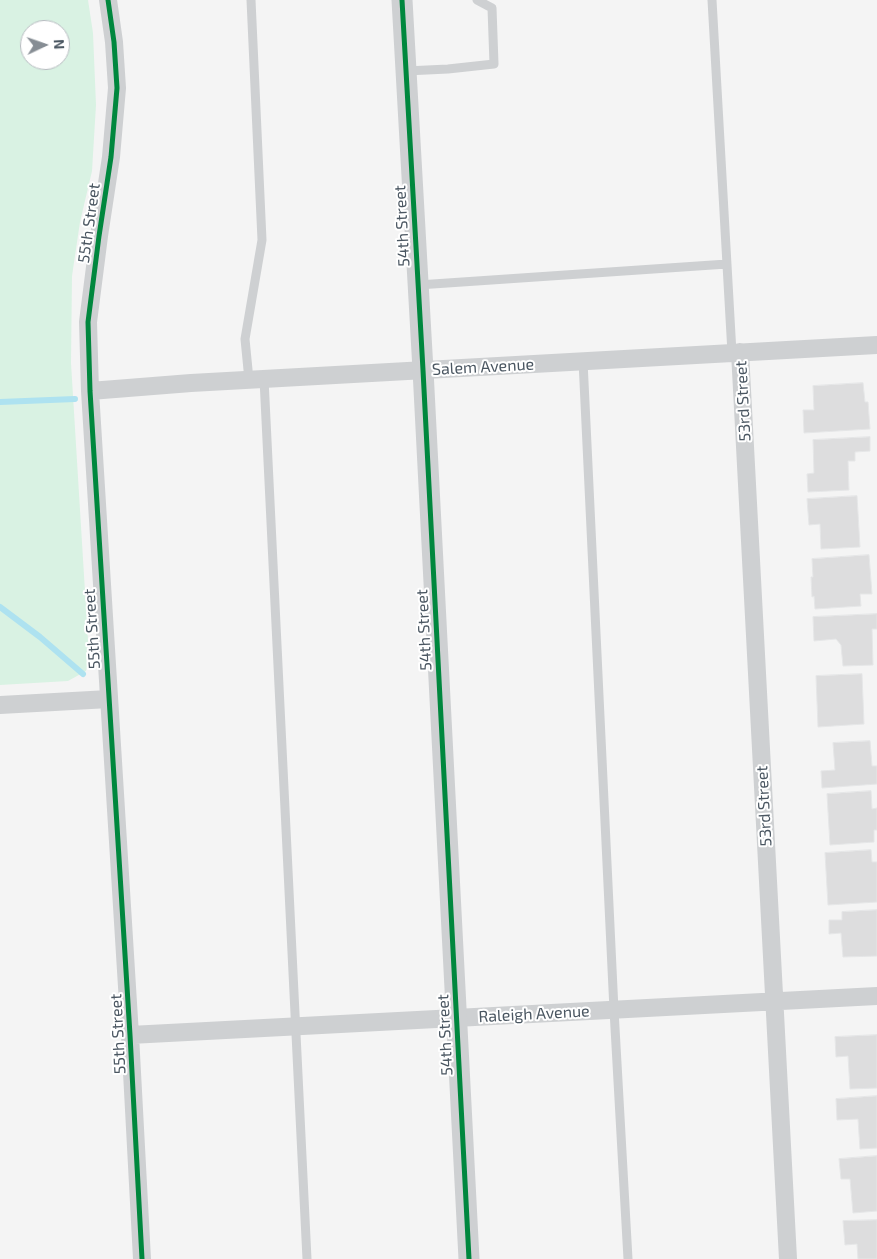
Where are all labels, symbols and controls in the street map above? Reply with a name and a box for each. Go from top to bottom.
north arrow [20,20,70,70]
text: N [51,39,68,50]
street label: 55th Street [74,182,104,264]
street label: 54th Street [390,185,414,267]
street label: Salem Avenue [431,355,535,379]
street label: 53rd Street [731,360,755,442]
street label: 55th Street [80,588,104,670]
street label: 54th Street [412,589,436,671]
street label: 53rd Street [752,765,776,847]
street label: 55th Street [106,993,130,1075]
street label: 54th Street [433,994,457,1076]
street label: Raleigh Avenue [478,1001,590,1027]

